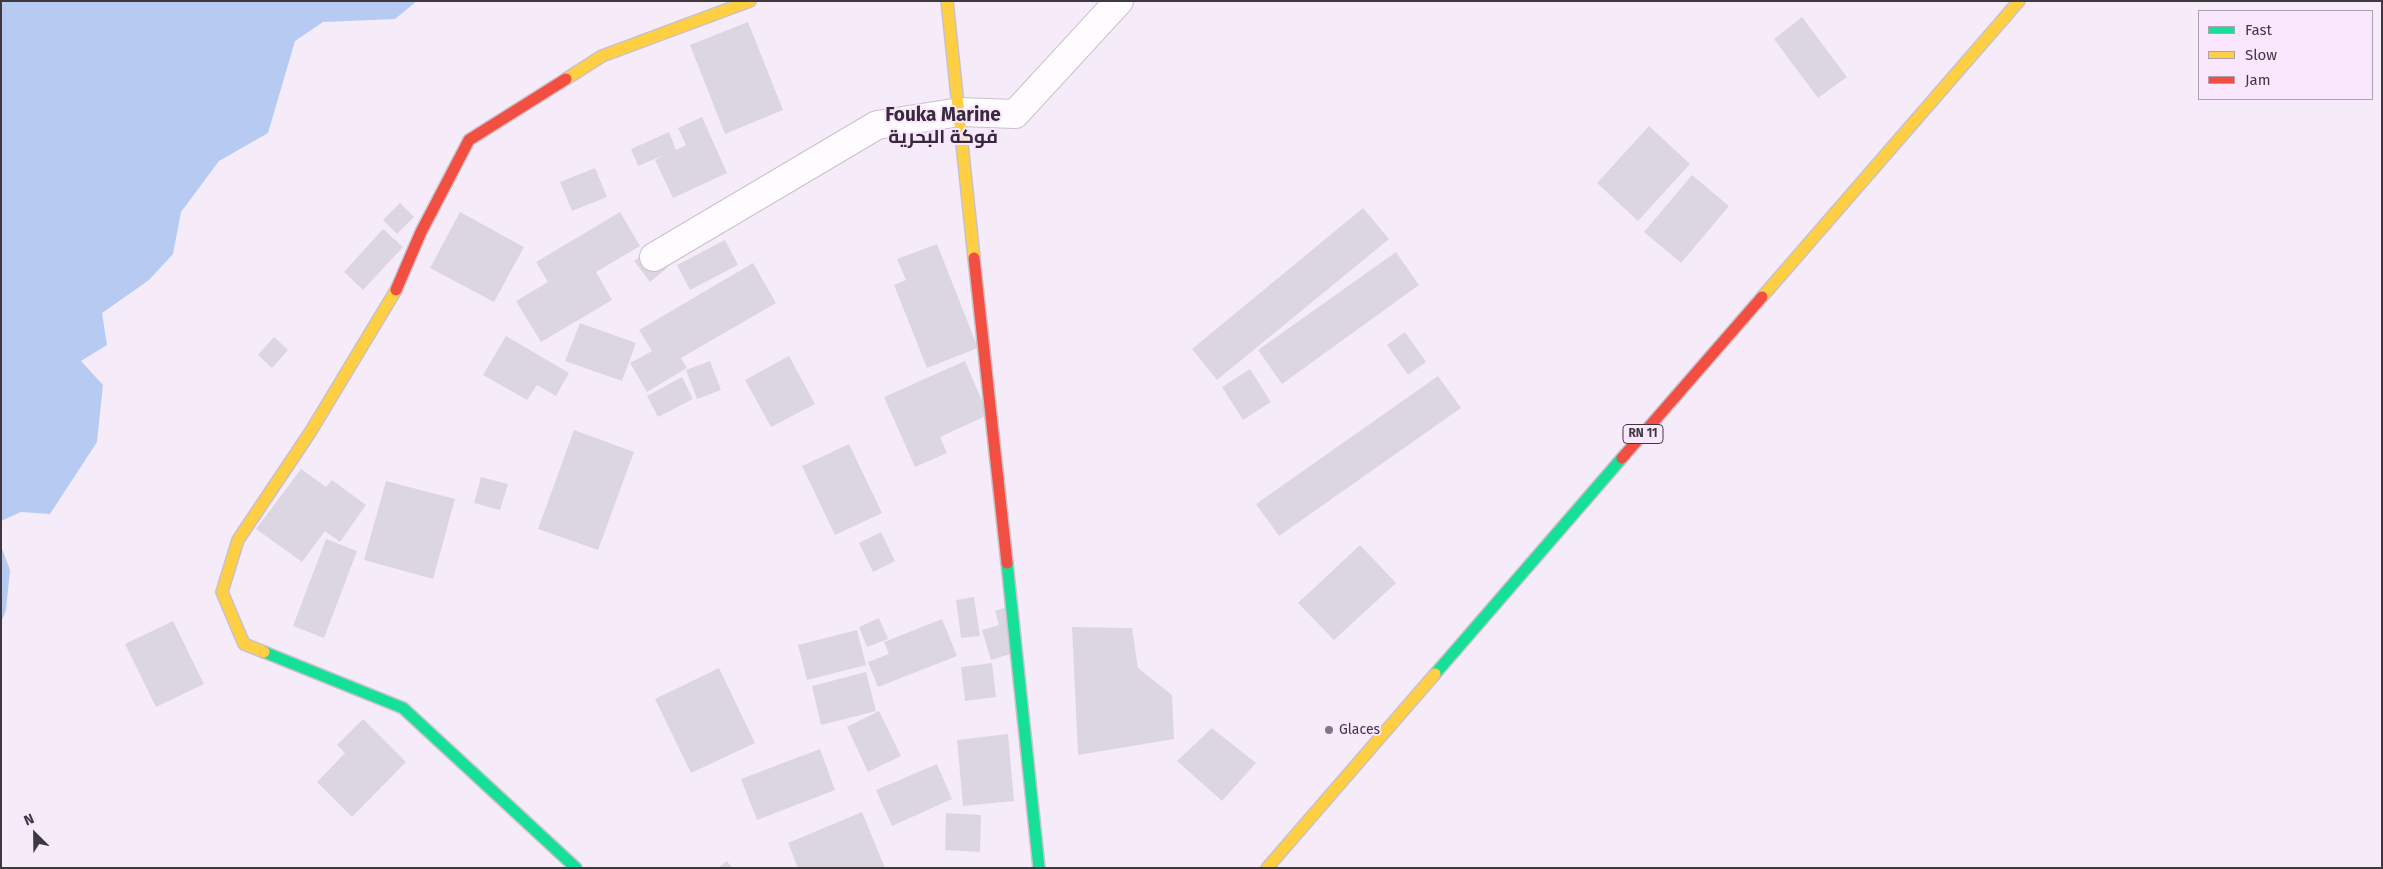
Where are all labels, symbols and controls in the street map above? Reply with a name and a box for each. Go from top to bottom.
legend [2198,10,2373,100]
text: Fast [2245,21,2272,39]
text: Slow [2245,46,2277,64]
text: Jam [2245,71,2271,89]
district label: Fouka Marine فوكة البحرية [885,105,1001,149]
road number: RN 11 [1623,424,1663,444]
place label: Glaces [1339,722,1380,738]
marker: Glaces [1323,724,1335,736]
north arrow [10,809,60,859]
text: N [21,810,37,829]

